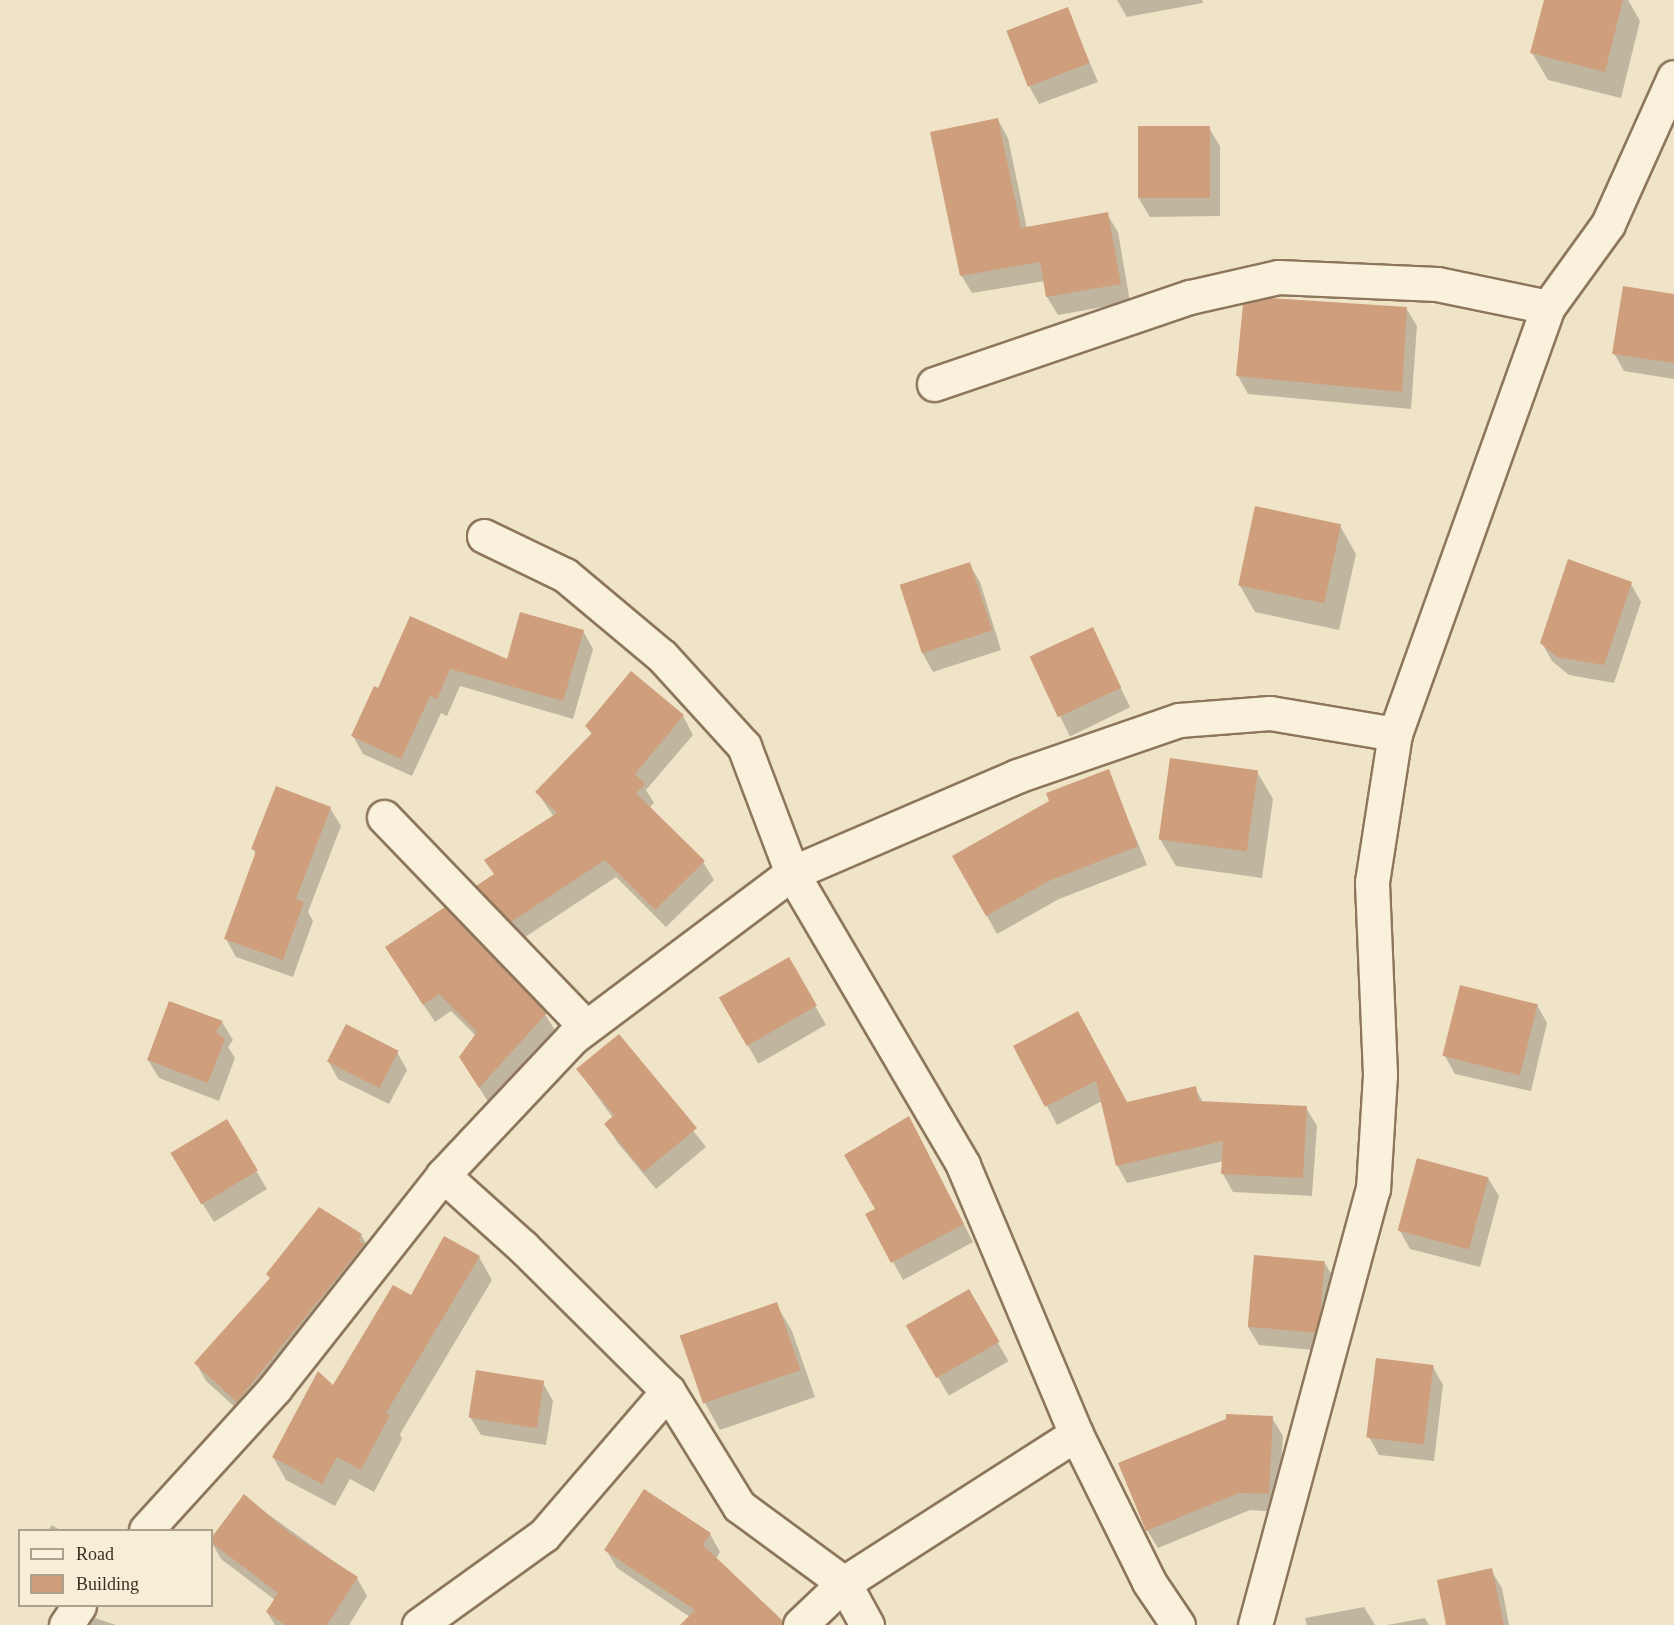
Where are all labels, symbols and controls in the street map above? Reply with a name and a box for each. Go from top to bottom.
legend [18,1529,213,1607]
text: Road [76,1544,114,1564]
text: Building [76,1574,139,1594]

